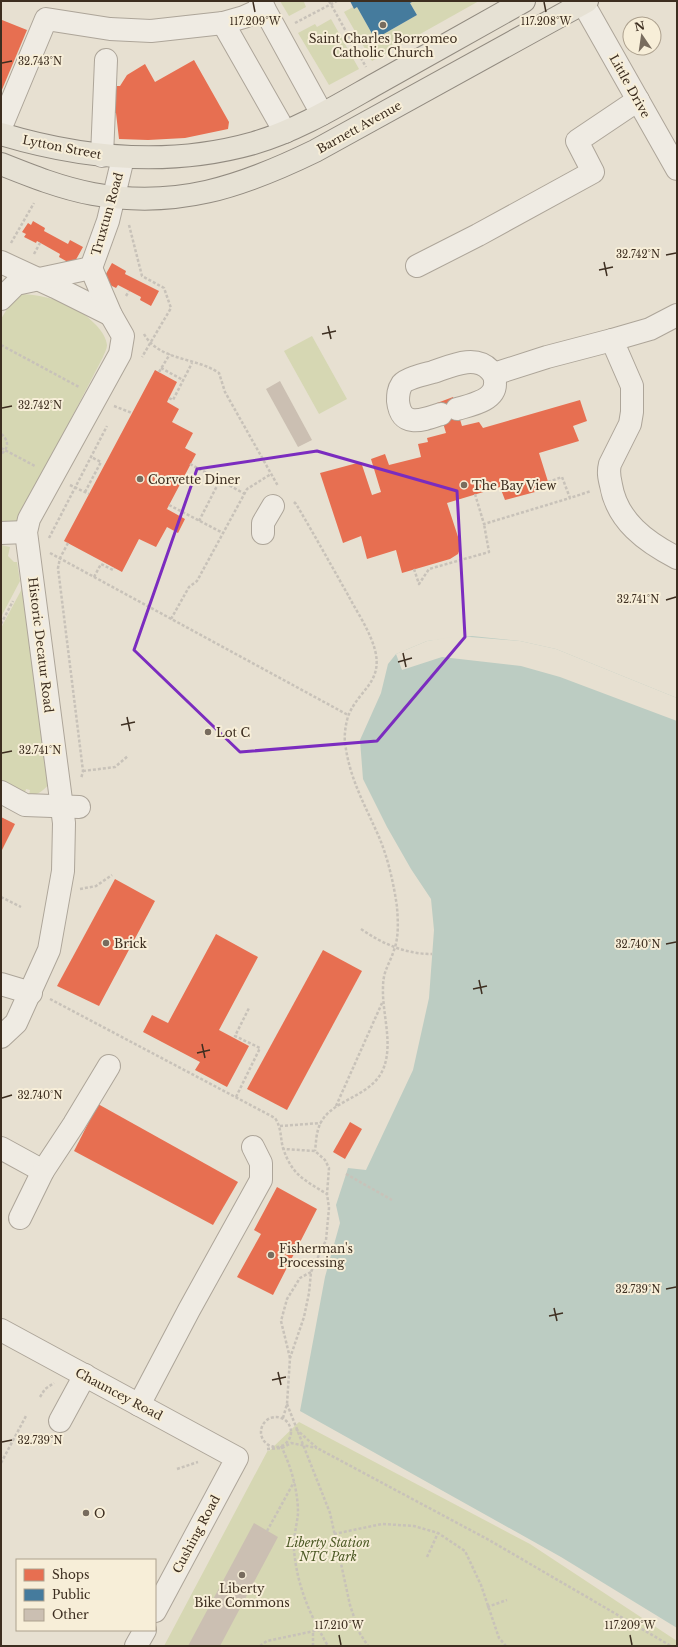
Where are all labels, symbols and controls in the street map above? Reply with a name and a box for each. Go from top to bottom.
text: 117.209°W [230,15,281,28]
text: 117.208°W [521,15,572,28]
north arrow [622,16,662,56]
text: N [633,18,647,34]
marker: Saint Charles Borromeo Catholic Church [378,20,388,30]
place label: Saint Charles Borromeo Catholic Church [309,31,457,60]
street label: Little Drive [606,52,654,121]
text: 32.743°N [18,55,62,68]
street label: Barnett Avenue [314,97,404,156]
street label: Lytton Street [21,132,103,162]
street label: Truxtun Road [88,171,126,257]
text: 32.742°N [616,248,660,261]
text: 32.742°N [18,399,62,412]
place label: Corvette Diner [148,472,240,487]
marker: Corvette Diner [135,474,145,484]
place label: The Bay View [472,478,557,493]
marker: The Bay View [459,480,469,490]
street label: Historic Decatur Road [25,576,57,714]
text: 32.741°N [617,593,659,606]
place label: Lot C [216,725,250,740]
marker: Lot C [203,727,213,737]
text: 32.741°N [19,744,61,757]
place label: Brick [114,936,147,951]
marker: Brick [101,938,111,948]
text: 32.740°N [615,938,661,951]
text: 32.740°N [17,1089,63,1102]
place label: Fisherman's Processing [279,1241,353,1270]
marker: Fisherman's Processing [266,1250,276,1260]
text: 32.739°N [616,1283,660,1296]
street label: Chauncey Road [73,1365,165,1423]
text: 32.739°N [18,1434,62,1447]
street label: Cushing Road [169,1492,223,1576]
place label: O [94,1506,105,1521]
marker: O [81,1508,91,1518]
park label: Liberty Station NTC Park [285,1535,370,1564]
legend [16,1559,156,1631]
text: Shops [52,1567,89,1582]
marker: Liberty Bike Commons [237,1570,247,1580]
place label: Liberty Bike Commons [194,1581,290,1610]
text: Public [52,1587,91,1602]
text: Other [52,1607,89,1622]
text: 117.210°W [315,1619,364,1632]
text: 117.209°W [605,1619,656,1632]

